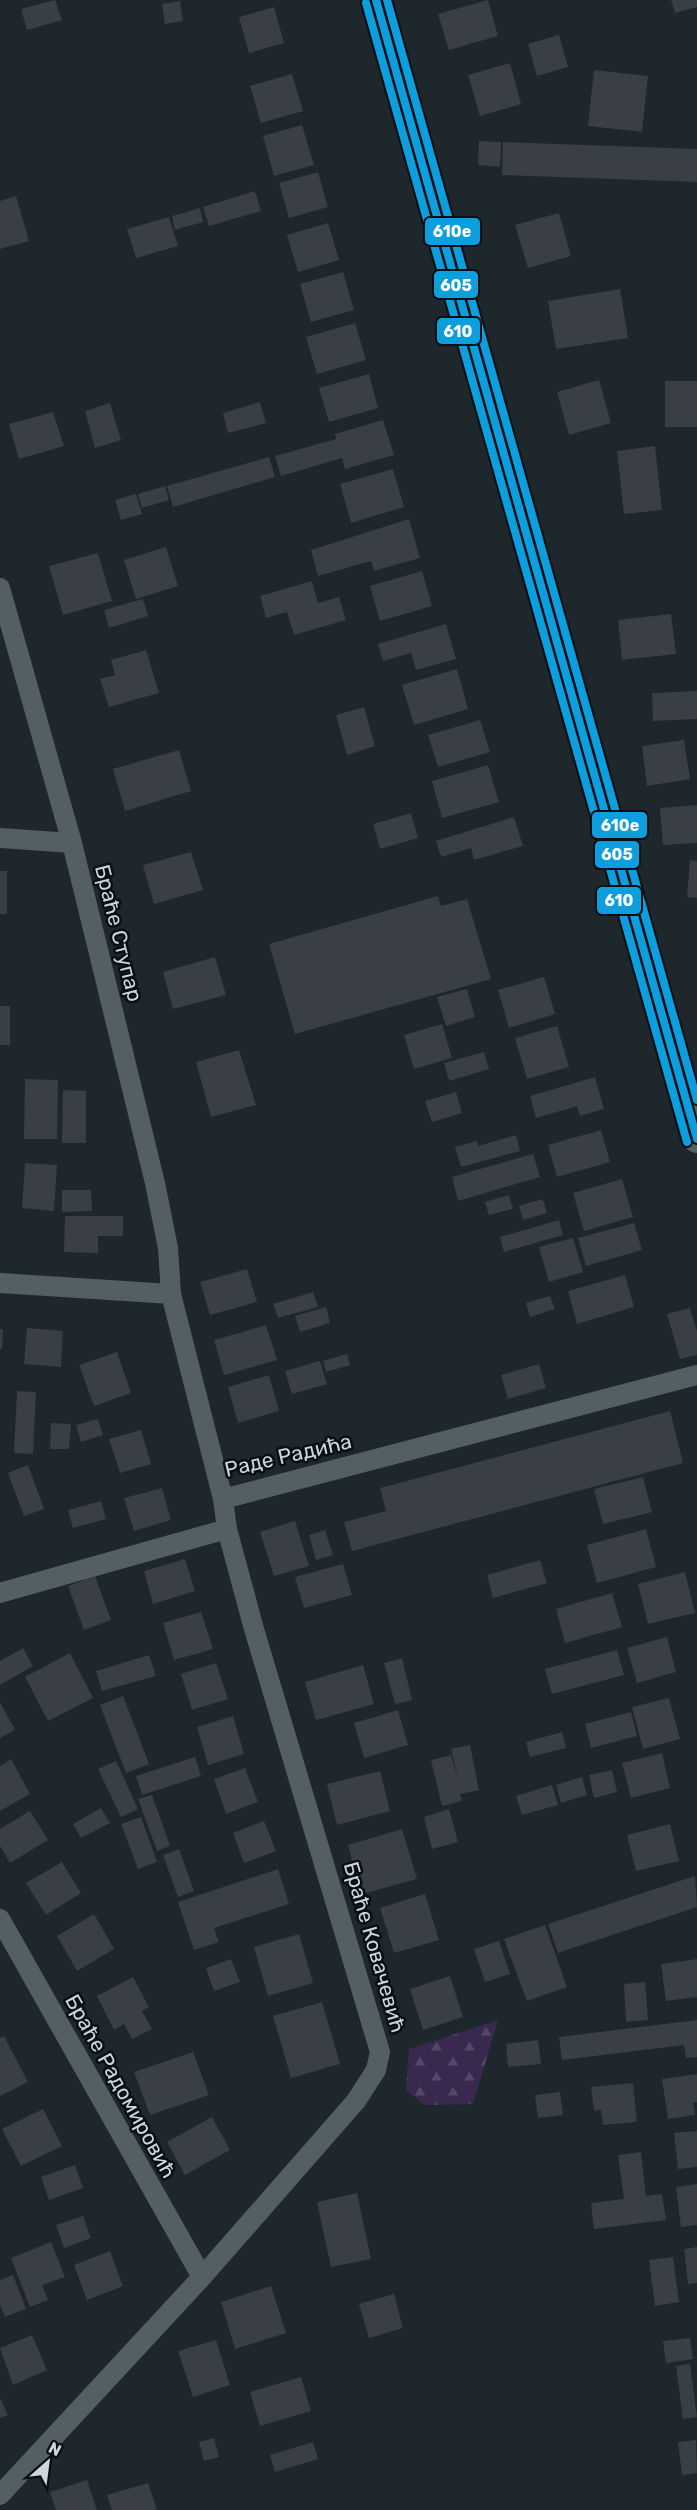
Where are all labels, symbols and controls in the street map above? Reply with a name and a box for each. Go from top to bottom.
line badge: 610e [424,217,481,246]
text: 610e [433,222,471,241]
line badge: 605 [433,270,479,299]
text: 605 [440,276,472,295]
line badge: 610 [436,317,481,345]
text: 610 [444,322,473,341]
line badge: 610e [591,811,648,839]
text: 610e [601,816,639,835]
line badge: 605 [594,840,640,869]
text: 605 [601,845,633,864]
street label: Браће Ступар [90,862,148,1004]
line badge: 610 [596,886,642,915]
text: 610 [605,891,634,910]
street label: Раде Радића [222,1428,354,1482]
street label: Браће Ковачевић [339,1859,411,2035]
street label: Браће Радомировић [60,1990,182,2182]
north arrow [18,2432,78,2492]
text: N [45,2438,64,2460]

